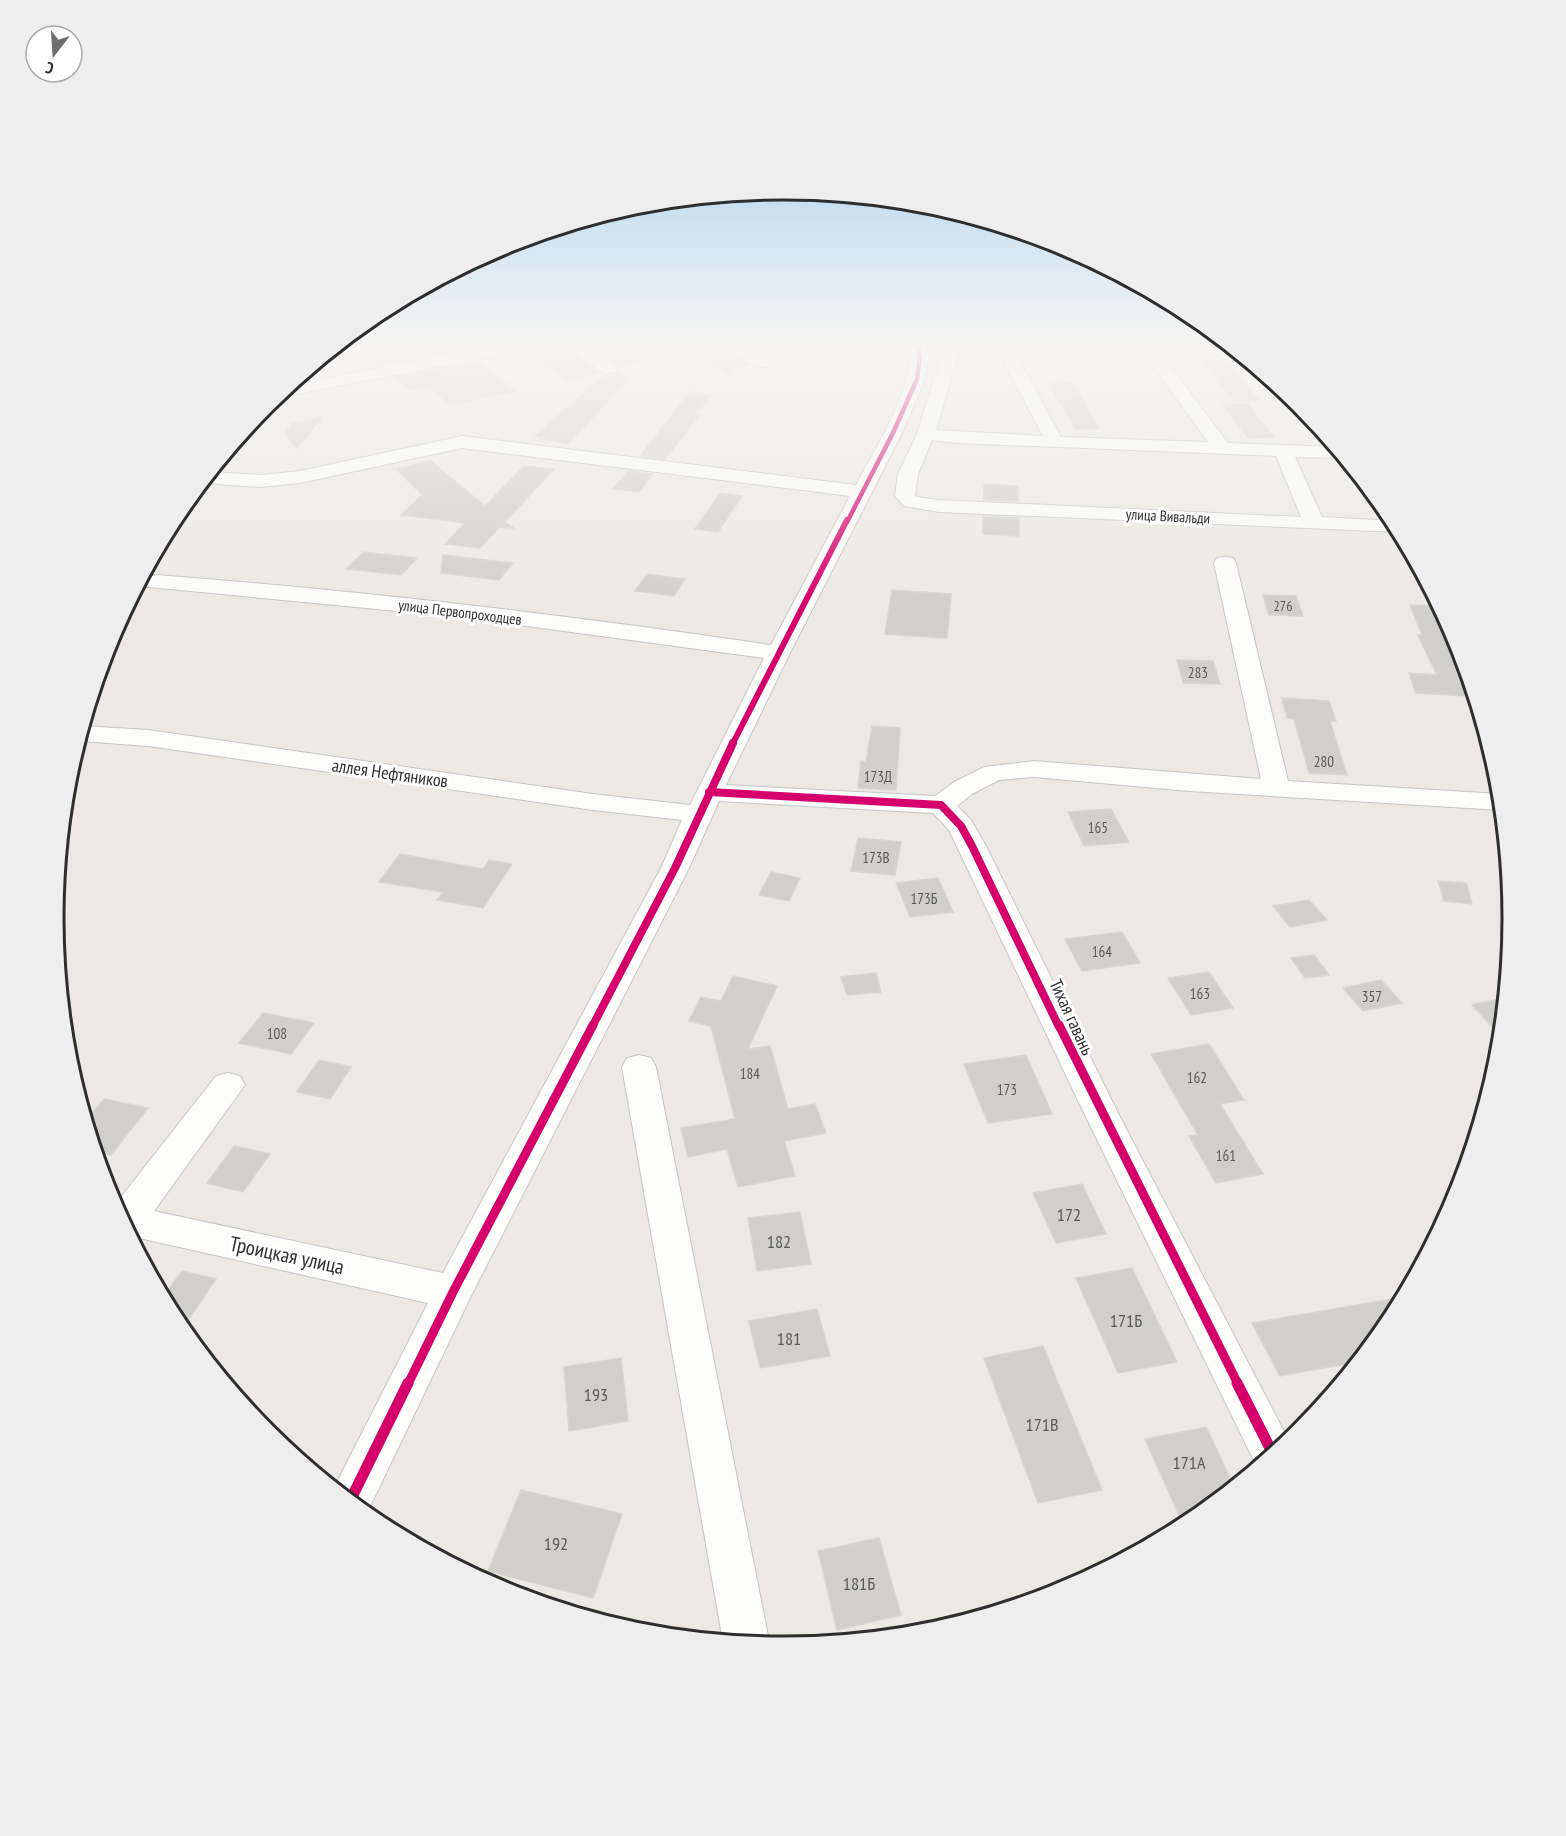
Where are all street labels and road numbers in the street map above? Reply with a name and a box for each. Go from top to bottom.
street label: улица Вивальди [1125,504,1211,528]
street label: улица Первопроходцев [397,595,523,629]
street label: аллея Нефтяников [330,753,450,793]
street label: Тихая гавань [1044,975,1100,1059]
street label: Троицкая улица [227,1230,347,1280]

